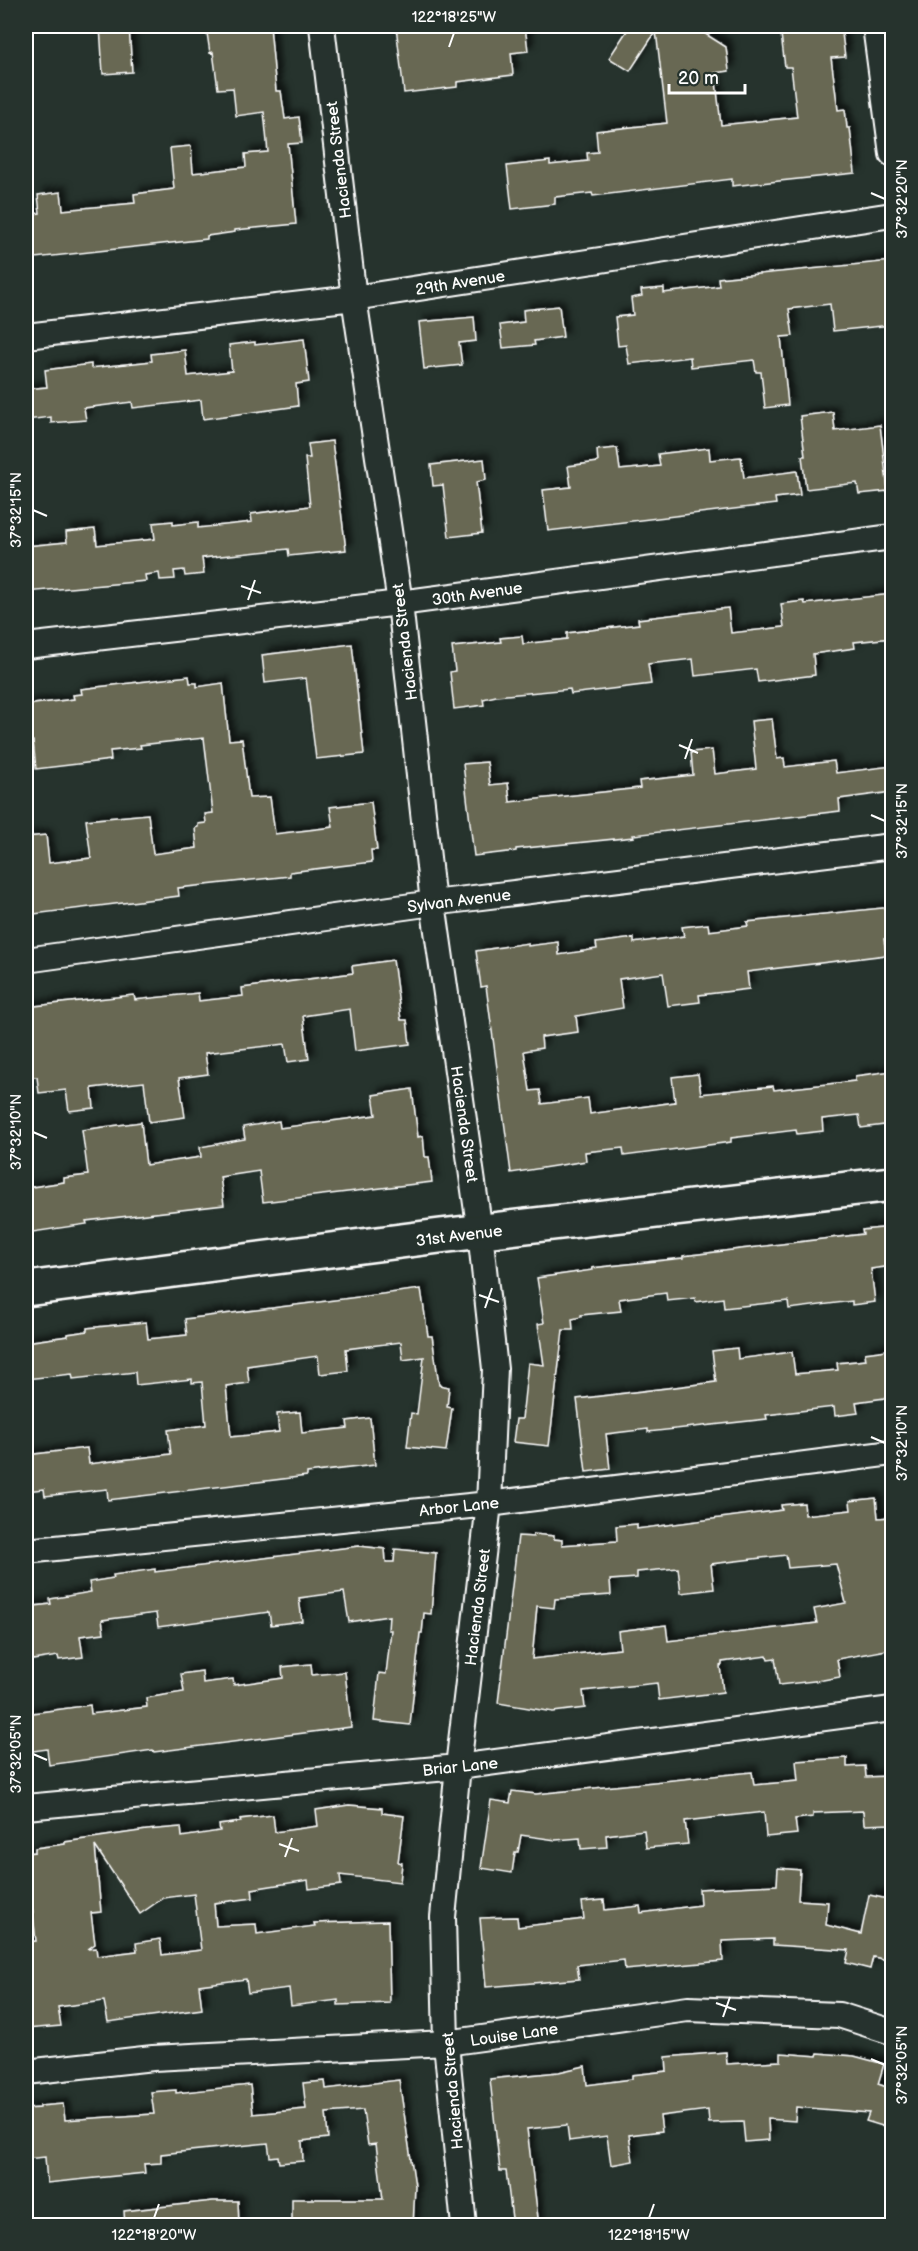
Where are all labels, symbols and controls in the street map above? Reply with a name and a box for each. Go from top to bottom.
text: 122°18'25"W [412,8,497,27]
scale bar [669,57,746,95]
text: 20 m [678,68,719,89]
street label: Hacienda Street [323,100,356,219]
text: 37°32'20"N [893,159,912,239]
street label: 29th Avenue [414,267,507,300]
text: 37°32'15"N [7,472,26,548]
street label: 30th Avenue [431,579,524,610]
street label: Hacienda Street [389,582,422,701]
text: 37°32'15"N [893,783,912,859]
street label: Sylvan Avenue [406,886,512,917]
street label: Hacienda Street [446,1065,481,1184]
text: 37°32'10"N [7,1094,26,1170]
street label: 31st Avenue [415,1222,504,1251]
text: 37°32'10"N [893,1405,912,1481]
street label: Arbor Lane [418,1494,500,1521]
street label: Hacienda Street [462,1548,495,1667]
text: 37°32'05"N [7,1714,26,1794]
street label: Briar Lane [421,1754,499,1781]
street label: Louise Lane [469,2020,560,2051]
text: 37°32'05"N [893,2025,912,2105]
street label: Hacienda Street [439,2031,468,2150]
text: 122°18'20"W [112,2226,197,2245]
text: 122°18'15"W [608,2226,690,2245]

